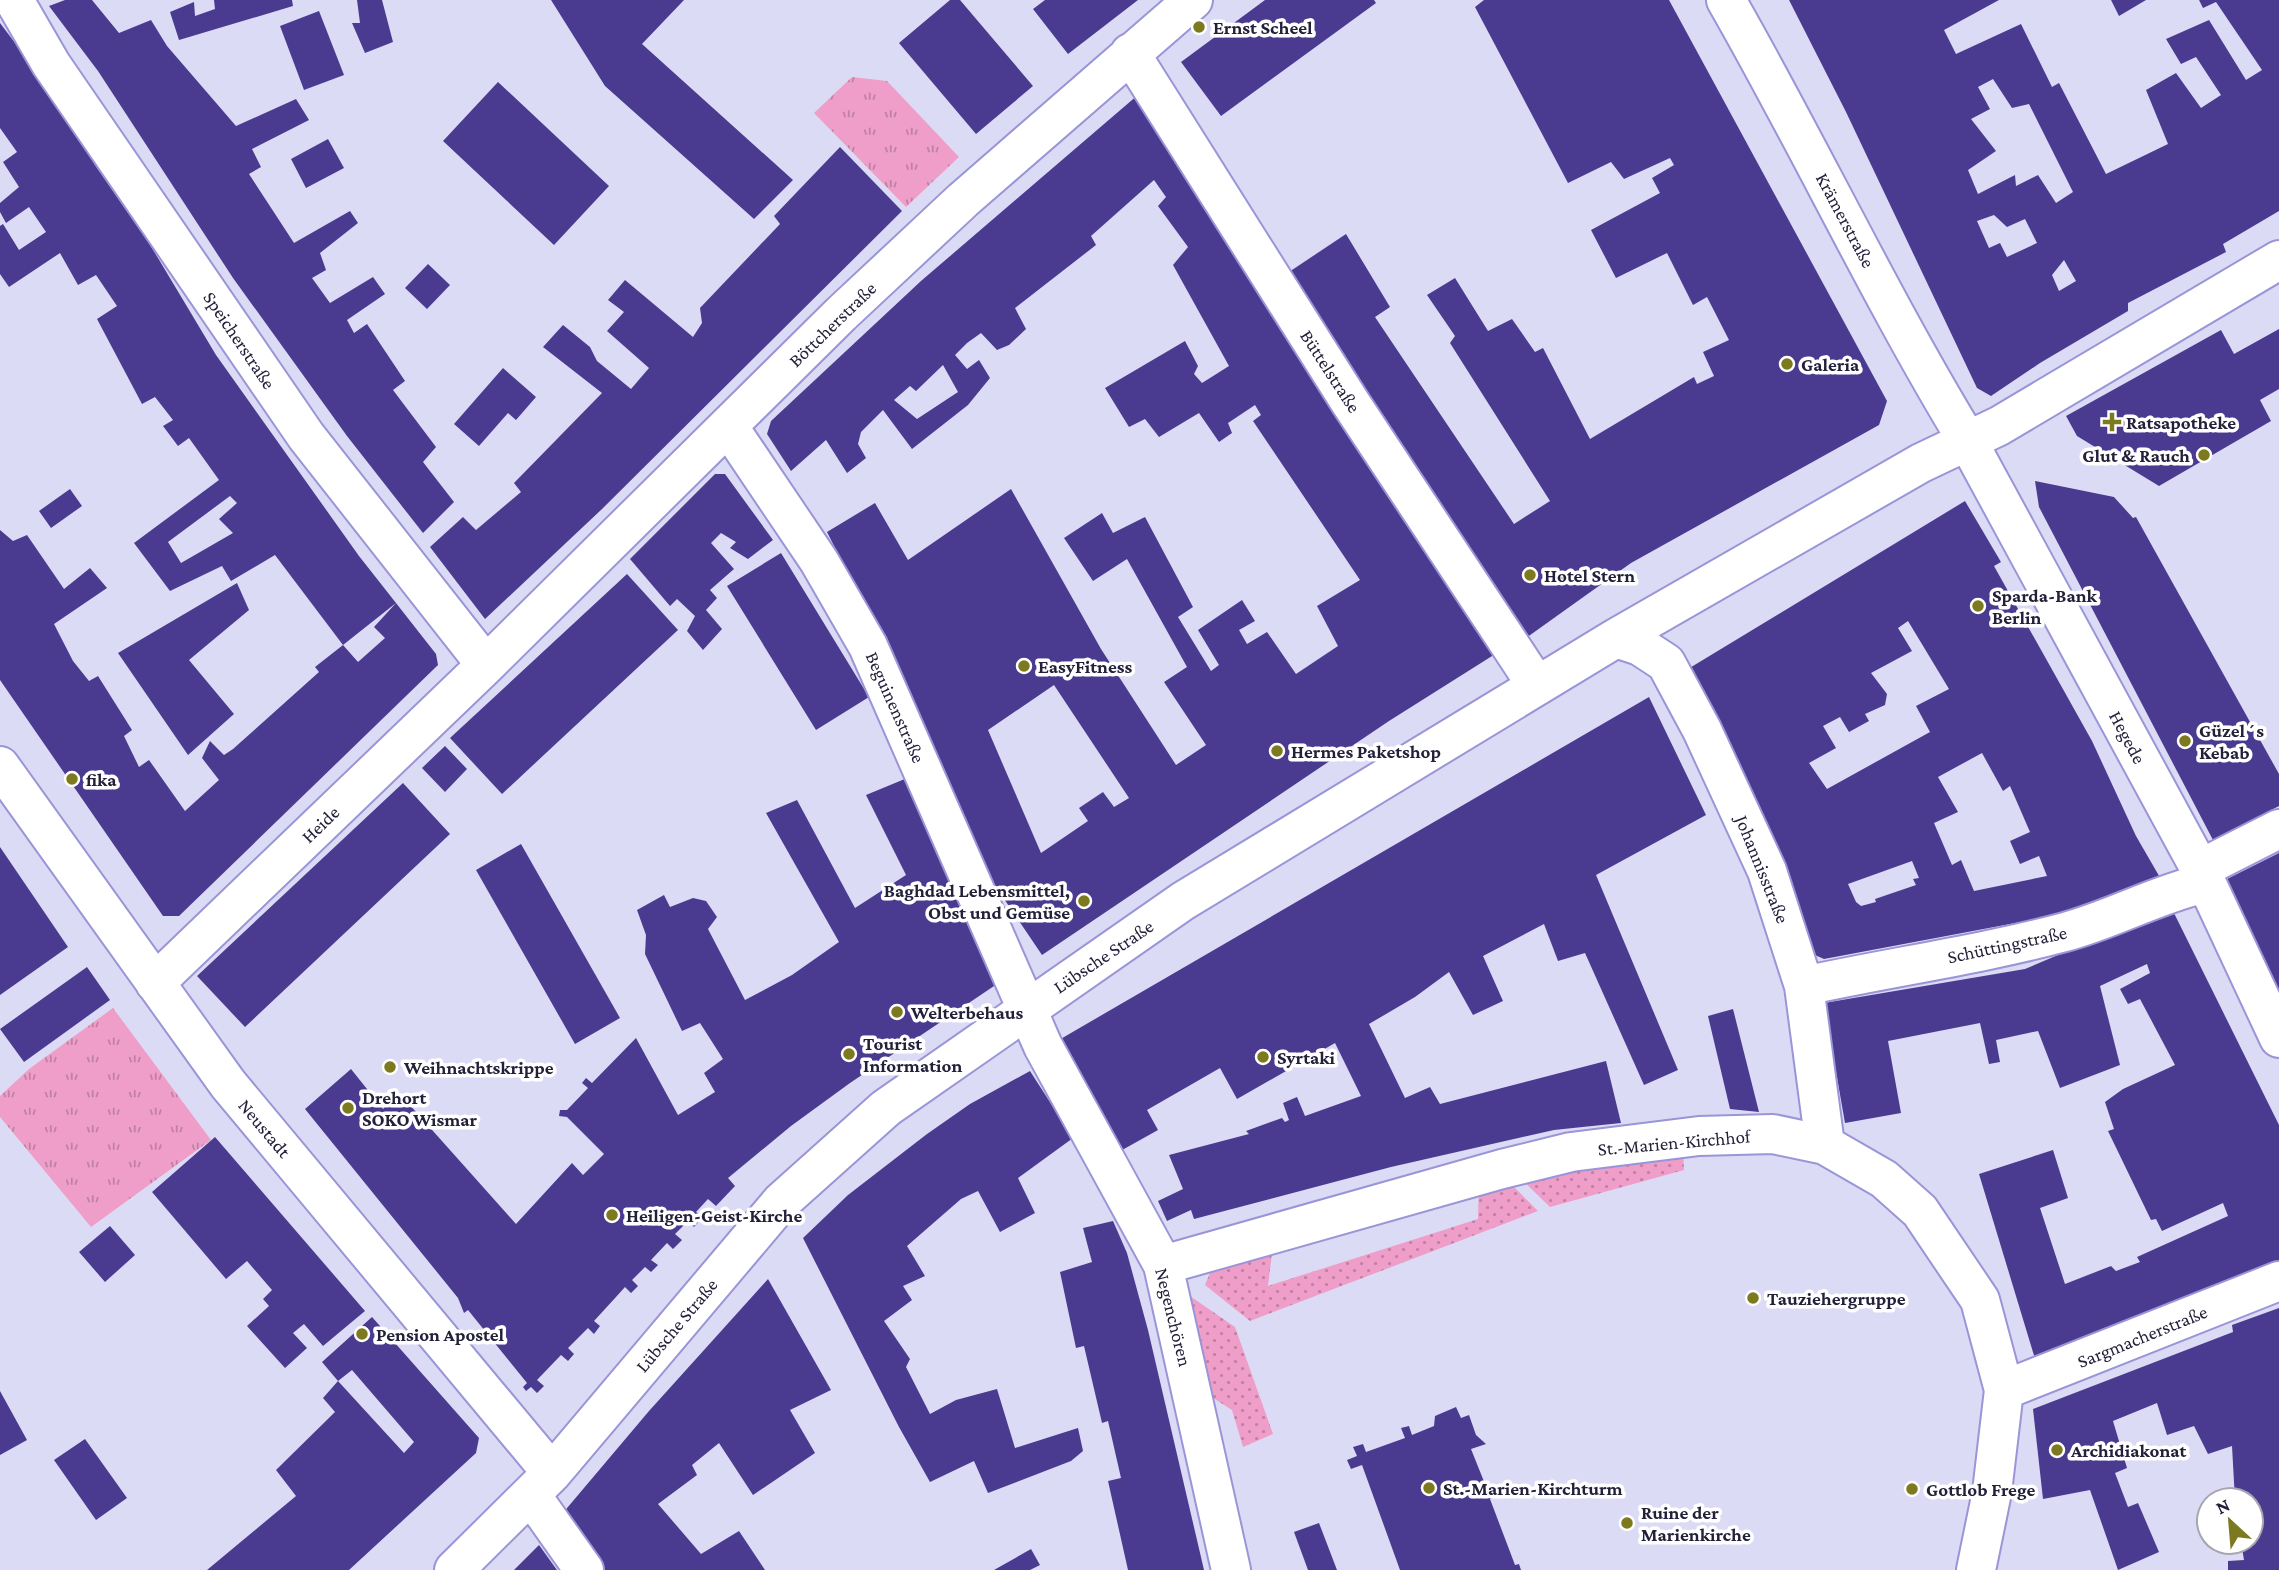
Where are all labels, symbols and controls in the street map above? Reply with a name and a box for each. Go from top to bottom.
place label: Ernst Scheel [1213,17,1313,38]
marker: Ernst Scheel [1191,19,1207,35]
street label: Krämerstraße [1812,169,1879,271]
street label: Böttcherstraße [784,278,880,371]
street label: Speicherstraße [199,288,280,393]
street label: Büttelstraße [1296,326,1365,416]
place label: Galeria [1801,354,1860,375]
marker: Galeria [1779,356,1795,372]
place label: Ratsapotheke [2126,412,2236,433]
marker: Ratsapotheke [2104,414,2120,430]
place label: Glut & Rauch [2082,445,2190,466]
marker: Glut & Rauch [2196,447,2212,463]
place label: Hotel Stern [1544,565,1635,586]
marker: Hotel Stern [1522,567,1538,583]
place label: Sparda-Bank Berlin [1992,585,2098,628]
marker: Sparda-Bank Berlin [1970,598,1986,614]
street label: Beguinenstraße [862,648,929,766]
place label: EasyFitness [1038,656,1133,677]
marker: EasyFitness [1016,658,1032,674]
street label: Hegede [2105,707,2150,767]
place label: Güzel´s Kebab [2199,720,2264,763]
marker: Güzel´s Kebab [2177,733,2193,749]
place label: Hermes Paketshop [1291,741,1441,762]
marker: Hermes Paketshop [1269,743,1285,759]
place label: fika [86,769,117,790]
marker: fika [64,771,80,787]
street label: Heide [297,801,344,847]
street label: Johannisstraße [1731,810,1794,926]
place label: Baghdad Lebensmittel, Obst und Gemüse [884,880,1070,923]
marker: Baghdad Lebensmittel, Obst und Gemüse [1076,893,1092,909]
street label: Lübsche Straße [1049,915,1157,998]
street label: Schüttingstraße [1945,922,2069,967]
place label: Welterbehaus [910,1002,1024,1023]
marker: Welterbehaus [889,1004,905,1020]
place label: Tourist Information [863,1033,962,1076]
marker: Tourist Information [841,1046,857,1062]
place label: Syrtaki [1277,1047,1335,1068]
marker: Syrtaki [1255,1049,1271,1065]
place label: Weihnachtskrippe [403,1057,554,1078]
marker: Weihnachtskrippe [382,1059,398,1075]
place label: Drehort SOKO Wismar [362,1087,478,1130]
street label: Neustadt [234,1095,295,1162]
marker: Drehort SOKO Wismar [340,1100,356,1116]
street label: St.-Marien-Kirchhof [1597,1125,1753,1160]
place label: Heiligen-Geist-Kirche [626,1205,802,1226]
marker: Heiligen-Geist-Kirche [604,1207,620,1223]
street label: Negenchören [1151,1266,1196,1369]
street label: Lübsche Straße [631,1274,722,1376]
place label: Tauziehergruppe [1767,1288,1906,1309]
marker: Tauziehergruppe [1745,1290,1761,1306]
street label: Sargmacherstraße [2074,1301,2210,1372]
place label: Pension Apostel [376,1324,504,1345]
marker: Pension Apostel [354,1326,370,1342]
place label: Archidiakonat [2070,1440,2187,1461]
marker: Archidiakonat [2049,1442,2065,1458]
place label: St.-Marien-Kirchturm [1443,1478,1623,1499]
place label: Gottlob Frege [1926,1479,2035,1500]
marker: St.-Marien-Kirchturm [1421,1480,1437,1496]
marker: Gottlob Frege [1904,1481,1920,1497]
north arrow [2195,1486,2265,1556]
text: N [2212,1494,2233,1518]
place label: Ruine der Marienkirche [1641,1502,1751,1545]
marker: Ruine der Marienkirche [1619,1515,1635,1531]

